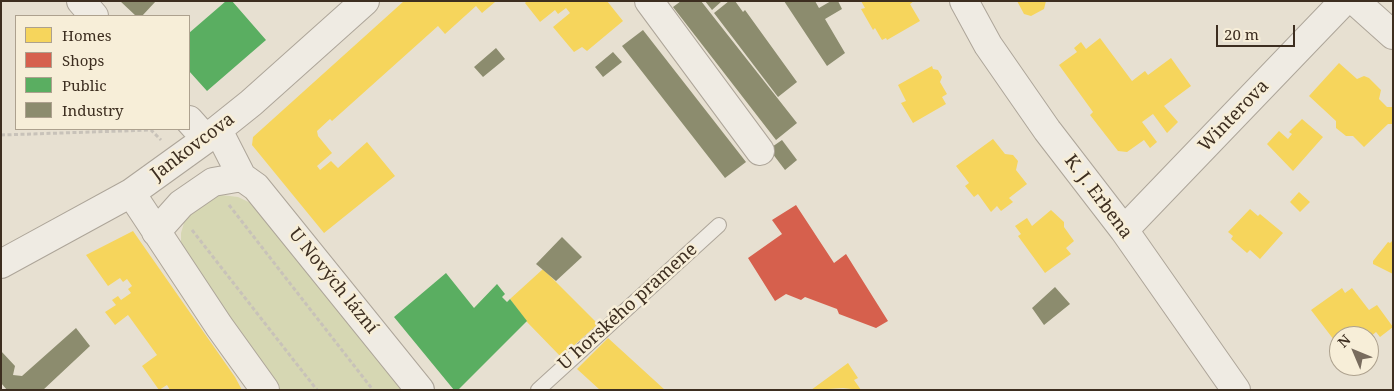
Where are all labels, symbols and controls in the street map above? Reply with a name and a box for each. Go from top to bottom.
legend [15,15,190,130]
scale bar [1219,15,1298,47]
text: 20 m [1224,24,1259,44]
text: Homes [62,25,112,45]
text: Shops [62,50,104,70]
text: Public [62,75,107,95]
street label: Winterova [1194,76,1274,156]
text: Industry [62,100,124,120]
street label: Jankovcova [147,109,239,185]
street label: K. J. Erbena [1059,151,1137,243]
street label: U Nových lázní [284,224,382,338]
street label: U horského pramene [554,239,702,375]
north arrow [1329,326,1379,376]
text: N [1333,330,1354,351]

